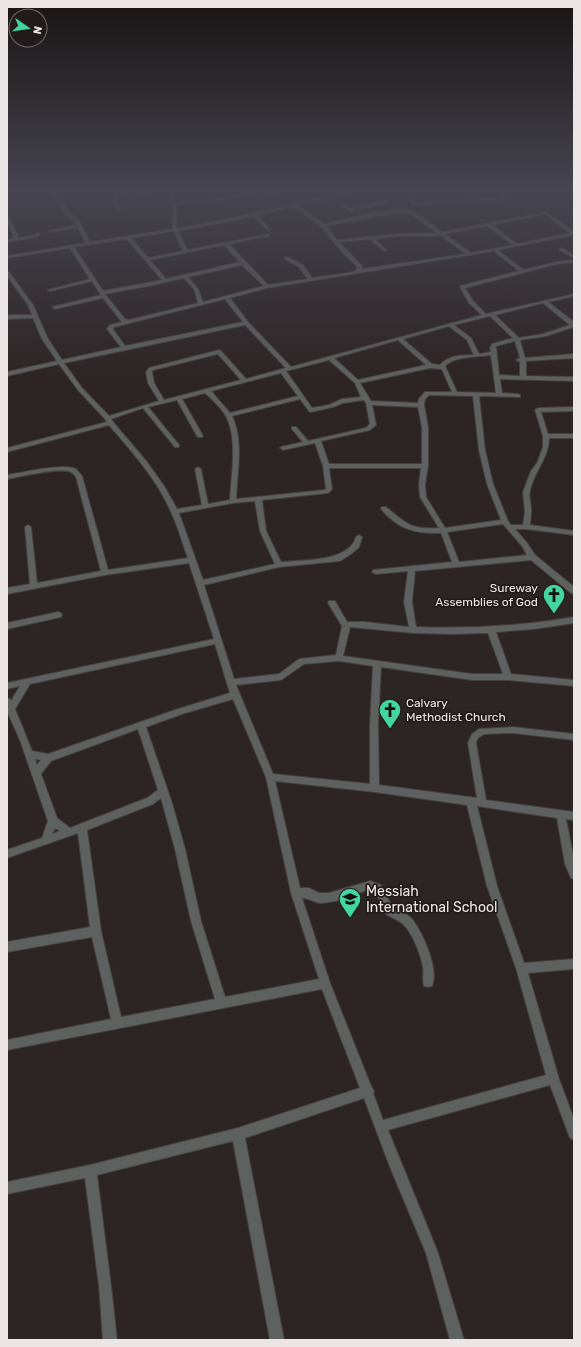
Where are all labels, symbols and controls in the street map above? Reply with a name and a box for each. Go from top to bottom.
north arrow [8,8,48,48]
text: N [30,25,44,36]
place label: Sureway Assemblies of God [435,581,538,609]
church icon: Sureway Assemblies of God [541,582,567,615]
place label: Calvary Methodist Church [406,696,506,724]
church icon: Calvary Methodist Church [377,697,403,730]
place label: Messiah International School [366,883,497,916]
school or university icon: Messiah International School [337,886,363,919]

